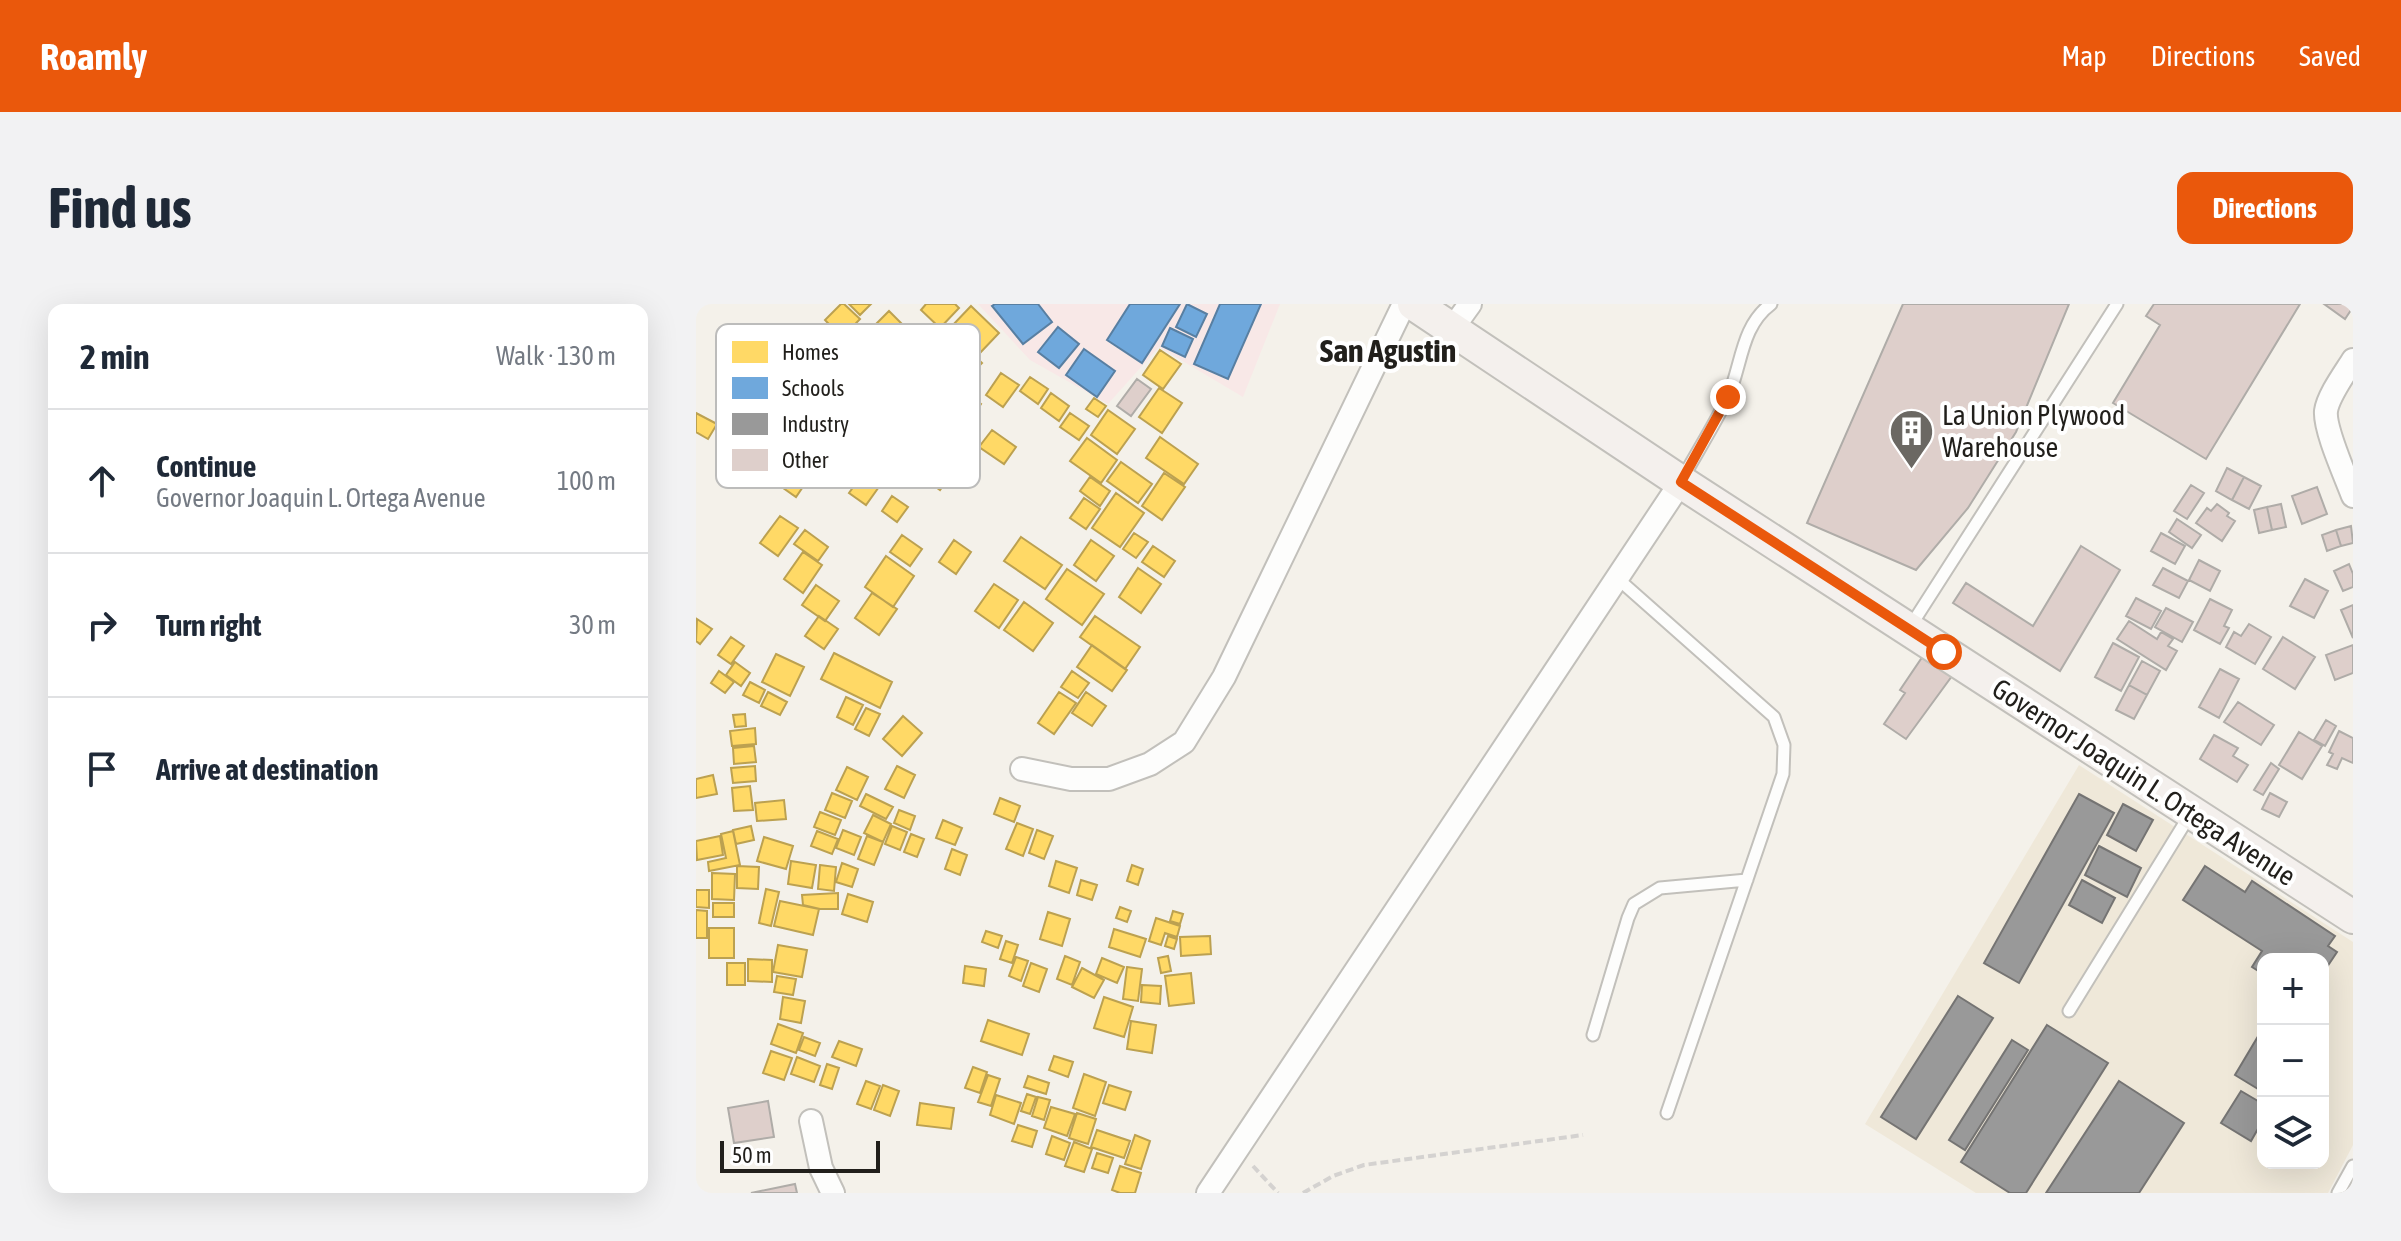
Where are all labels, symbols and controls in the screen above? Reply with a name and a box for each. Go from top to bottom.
text: Roamly [40,35,147,78]
text: Map [2062,40,2107,72]
text: Directions [2151,40,2255,72]
text: Saved [2299,40,2361,72]
button: Directions [2177,172,2353,244]
text: Find us [48,176,192,240]
legend [716,324,980,488]
district label: San Agustin [1320,332,1456,369]
text: 2 min [80,337,149,376]
text: Homes [782,339,839,365]
text: Walk · 130 m [496,341,616,371]
text: Schools [782,375,845,401]
route end [1710,379,1746,415]
place label: La Union Plywood Warehouse [1942,399,2125,463]
building icon: La Union Plywood Warehouse [1887,407,1935,470]
text: Industry [782,411,849,437]
text: Other [782,447,829,473]
text: Continue [156,449,256,483]
icon: ahead [80,459,124,503]
text: 100 m [557,466,616,496]
text: Governor Joaquin L. Ortega Avenue [156,483,486,513]
icon: right [80,603,124,647]
text: Turn right [156,608,262,642]
text: 30 m [569,610,616,640]
route start [1926,634,1962,670]
street label: Governor Joaquin L. Ortega Avenue [1986,672,2302,892]
icon: arrive [80,747,124,791]
text: Arrive at destination [156,752,378,786]
map controls [2257,953,2329,1169]
button: + [2257,953,2329,1025]
button: − [2257,1025,2329,1097]
button: layers [2257,1097,2329,1169]
scale bar [720,1137,880,1173]
text: 50 m [732,1142,772,1168]

